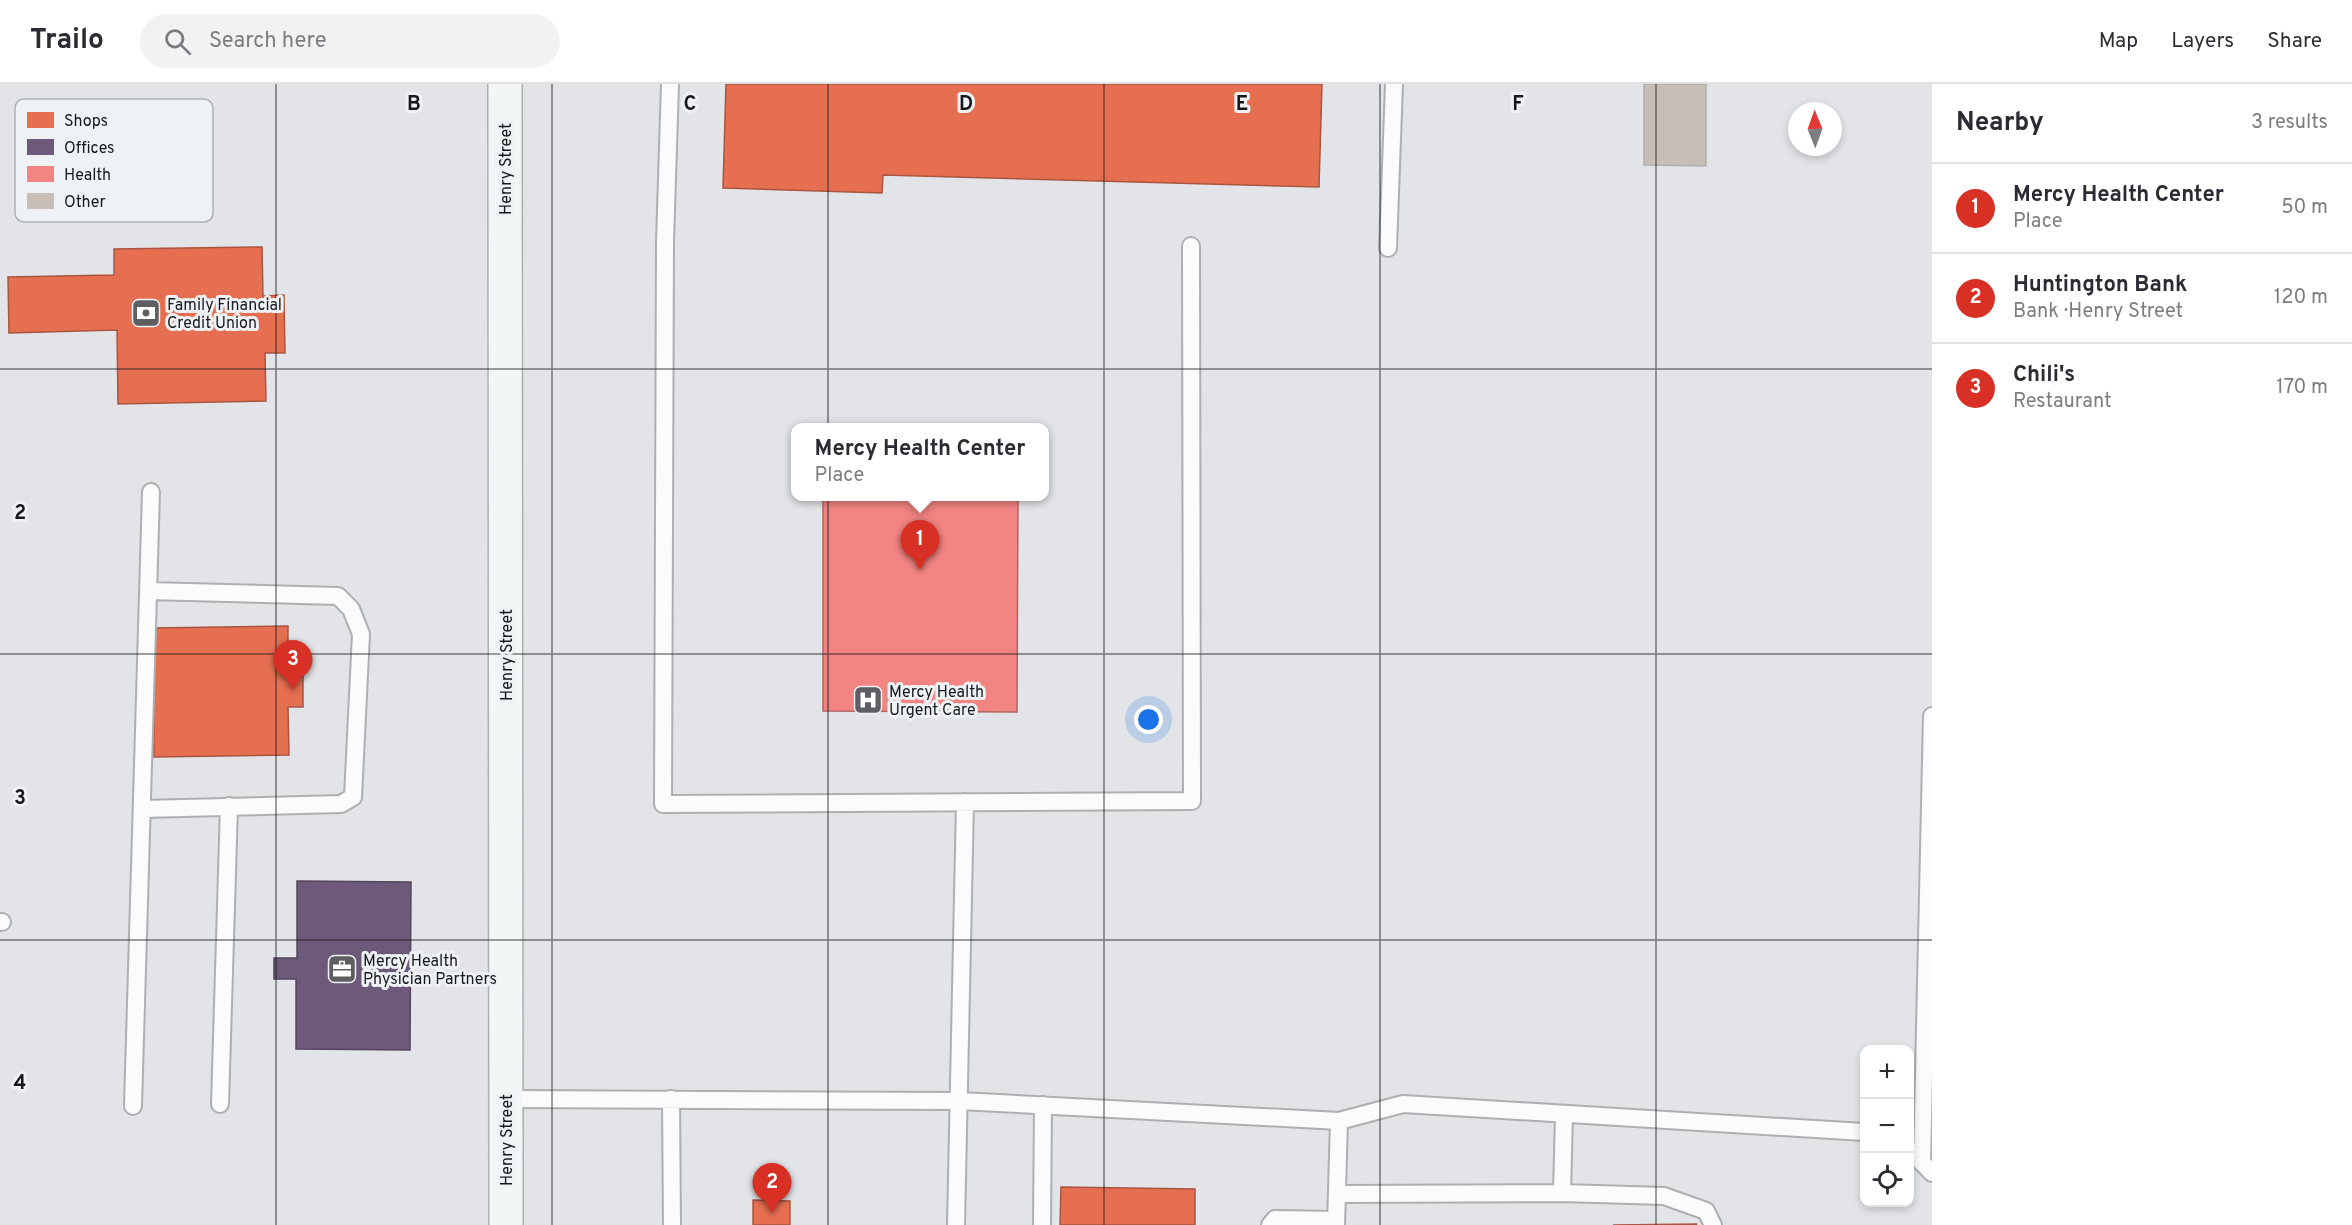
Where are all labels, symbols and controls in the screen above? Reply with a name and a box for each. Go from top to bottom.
search box [140,14,560,68]
text: Trailo [30,23,104,59]
icon: search [161,25,194,58]
text: Search here [209,28,326,55]
text: Map [2099,28,2138,55]
text: Layers [2171,28,2234,55]
text: Share [2267,28,2322,55]
text: B [407,92,421,118]
text: C [684,92,696,118]
text: D [959,92,973,118]
text: E [1236,92,1248,118]
text: F [1512,92,1524,118]
legend [15,99,213,222]
north arrow [1788,102,1842,156]
text: Nearby [1956,107,2044,140]
text: 3 results [2251,110,2328,136]
text: Shops [64,112,108,132]
street label: Henry Street [497,123,517,215]
text: Offices [64,139,115,159]
text: Health [64,166,111,186]
text: Mercy Health Center [2013,182,2224,209]
text: Other [64,193,106,213]
text: 1 [1972,195,1980,221]
text: 50 m [2281,195,2328,221]
text: Place [2013,209,2063,235]
text: Huntington Bank [2013,272,2187,299]
text: 2 [1969,285,1982,311]
text: 120 m [2274,285,2328,311]
place label: Family Financial Credit Union [167,296,282,334]
bank icon: Family Financial Credit Union [130,297,162,329]
text: Bank · Henry Street [2013,299,2183,325]
text: Chili's [2013,362,2075,389]
text: 3 [1970,375,1982,401]
text: 170 m [2276,375,2328,401]
text: Restaurant [2013,389,2112,415]
popup [791,423,1049,501]
text: Mercy Health Center [815,436,1025,463]
text: Place [815,463,864,489]
text: 2 [14,501,26,527]
pin: 1 [900,520,940,570]
street label: Henry Street [498,609,518,701]
pin: 3 [274,640,312,690]
place label: Mercy Health Urgent Care [889,683,984,721]
hospital icon: Mercy Health Urgent Care [852,684,884,716]
your location [1134,705,1163,734]
text: 3 [14,786,26,812]
place label: Mercy Health Physician Partners [363,952,497,990]
office icon: Mercy Health Physician Partners [326,953,358,985]
map controls [1860,1045,1914,1207]
button: + [1860,1045,1914,1099]
text: 4 [14,1071,26,1097]
street label: Henry Street [498,1094,518,1186]
button: − [1860,1099,1914,1153]
button: locate [1860,1153,1914,1207]
pin: 2 [752,1164,792,1213]

